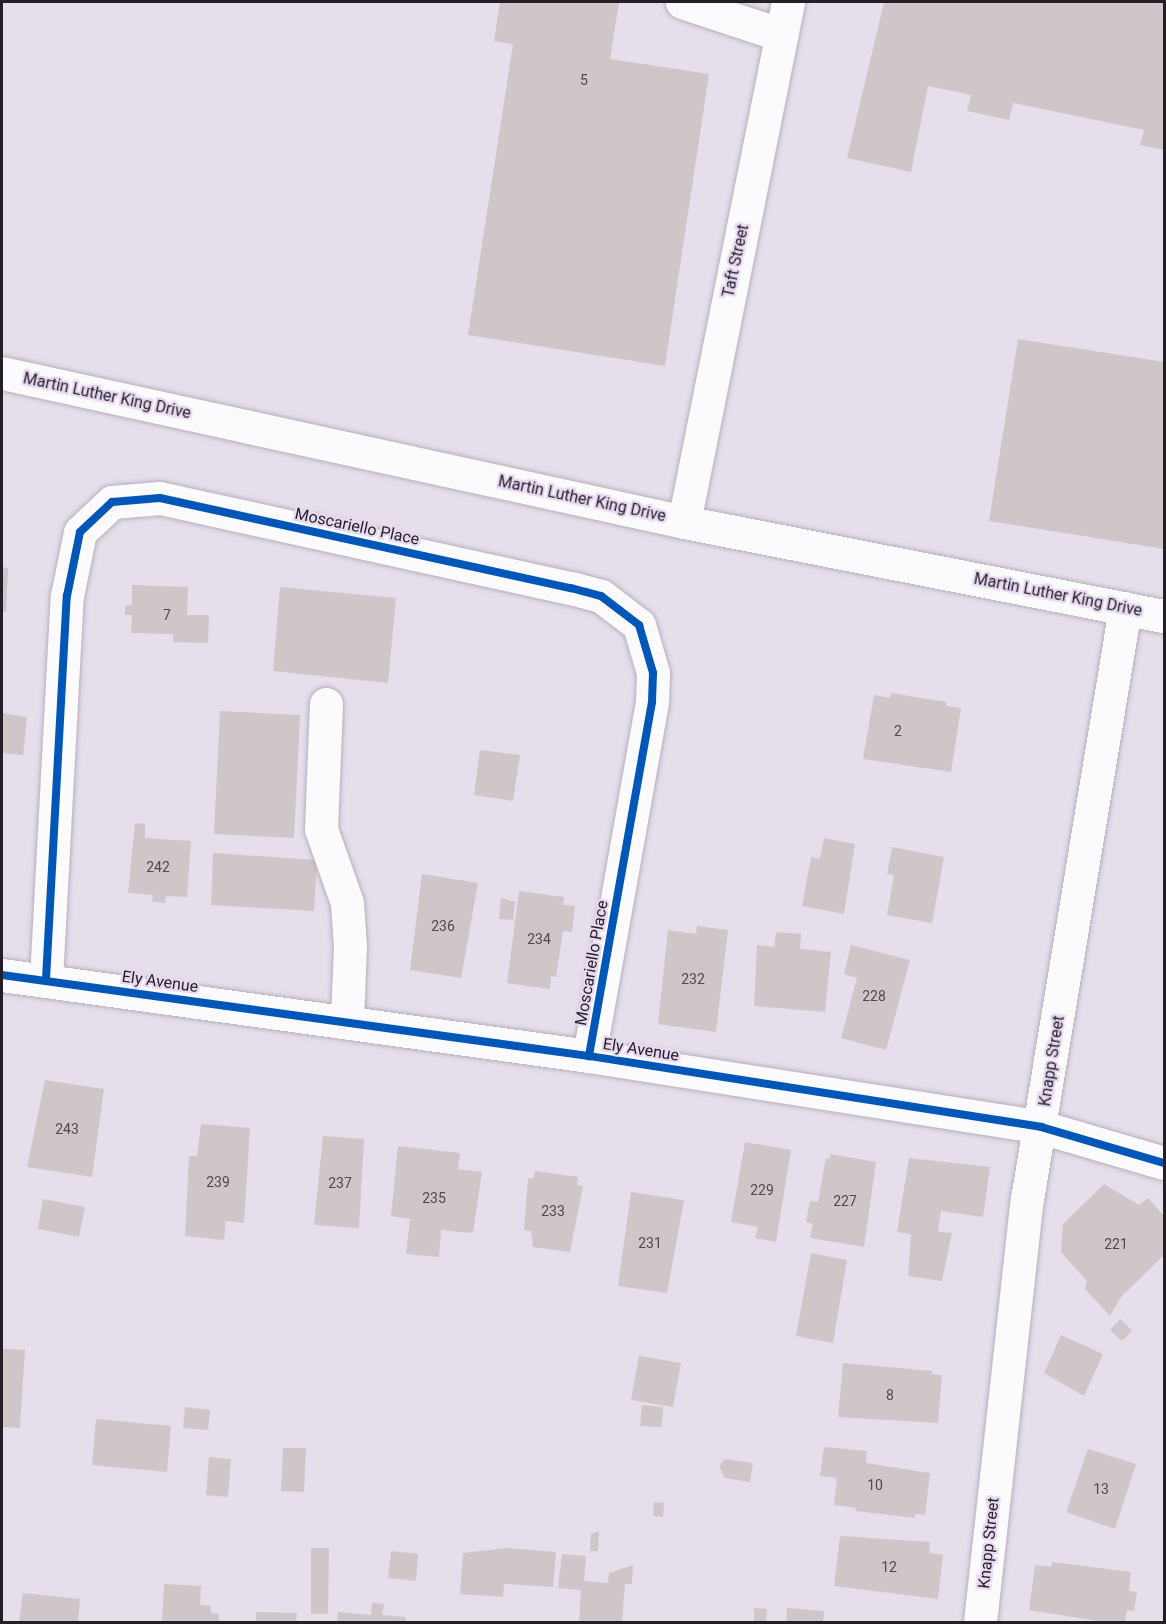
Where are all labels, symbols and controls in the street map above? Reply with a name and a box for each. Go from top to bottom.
house number: 5 [580,72,588,88]
street label: Taft Street [719,223,753,299]
street label: Martin Luther King Drive [21,369,193,423]
street label: Martin Luther King Drive [496,472,668,526]
street label: Moscariello Place [293,504,421,550]
street label: Martin Luther King Drive [972,569,1144,621]
house number: 7 [163,607,171,623]
house number: 2 [894,723,902,739]
house number: 242 [146,859,170,875]
street label: Moscariello Place [572,899,612,1027]
house number: 236 [431,918,455,934]
house number: 234 [527,931,551,947]
street label: Ely Avenue [121,967,199,997]
house number: 232 [681,971,705,987]
house number: 228 [862,988,886,1004]
street label: Knapp Street [1035,1014,1069,1108]
street label: Ely Avenue [602,1035,680,1065]
house number: 243 [55,1121,79,1137]
house number: 239 [206,1174,230,1190]
house number: 237 [328,1175,352,1191]
house number: 229 [750,1182,774,1198]
house number: 235 [422,1190,446,1206]
house number: 227 [833,1193,857,1209]
house number: 233 [541,1203,565,1219]
house number: 231 [638,1235,662,1251]
house number: 221 [1104,1236,1128,1252]
house number: 8 [886,1387,894,1403]
house number: 10 [867,1477,883,1493]
house number: 13 [1093,1481,1109,1497]
street label: Knapp Street [975,1496,1003,1590]
house number: 12 [881,1559,897,1575]

